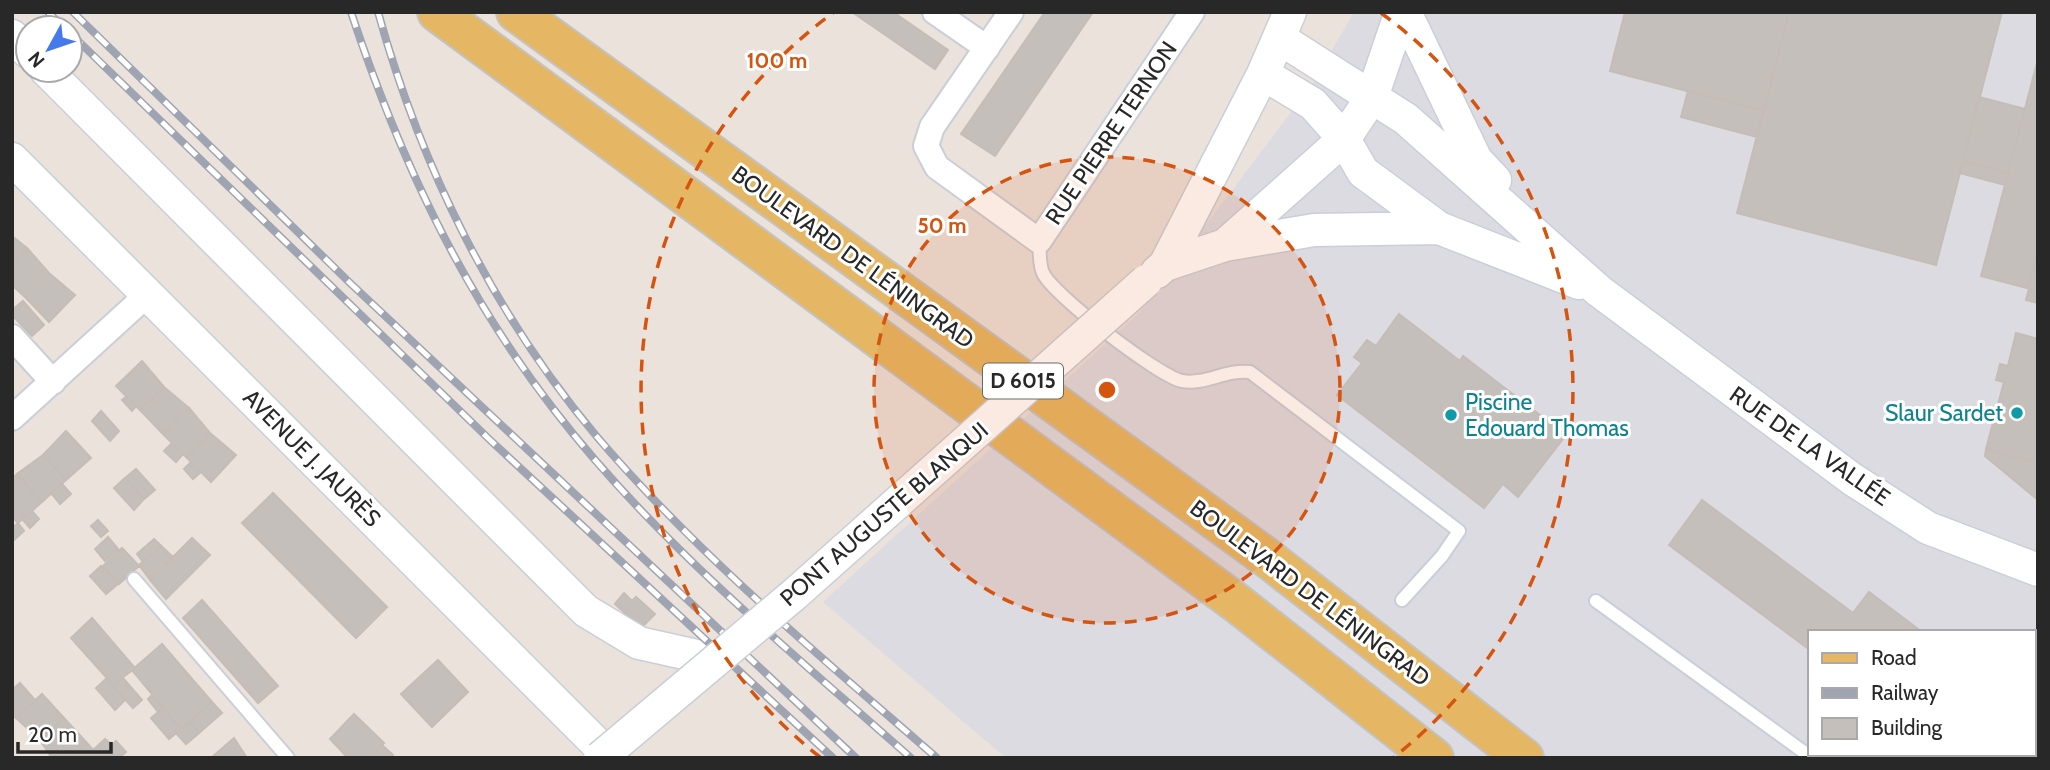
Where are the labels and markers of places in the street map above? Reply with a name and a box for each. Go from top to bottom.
centre of rings [1095,378,1119,402]
place label: Piscine Edouard Thomas [1465,388,1629,442]
place label: Slaur Sardet [1885,399,2003,427]
marker: Slaur Sardet [2009,405,2025,421]
marker: Piscine Edouard Thomas [1443,407,1459,423]

